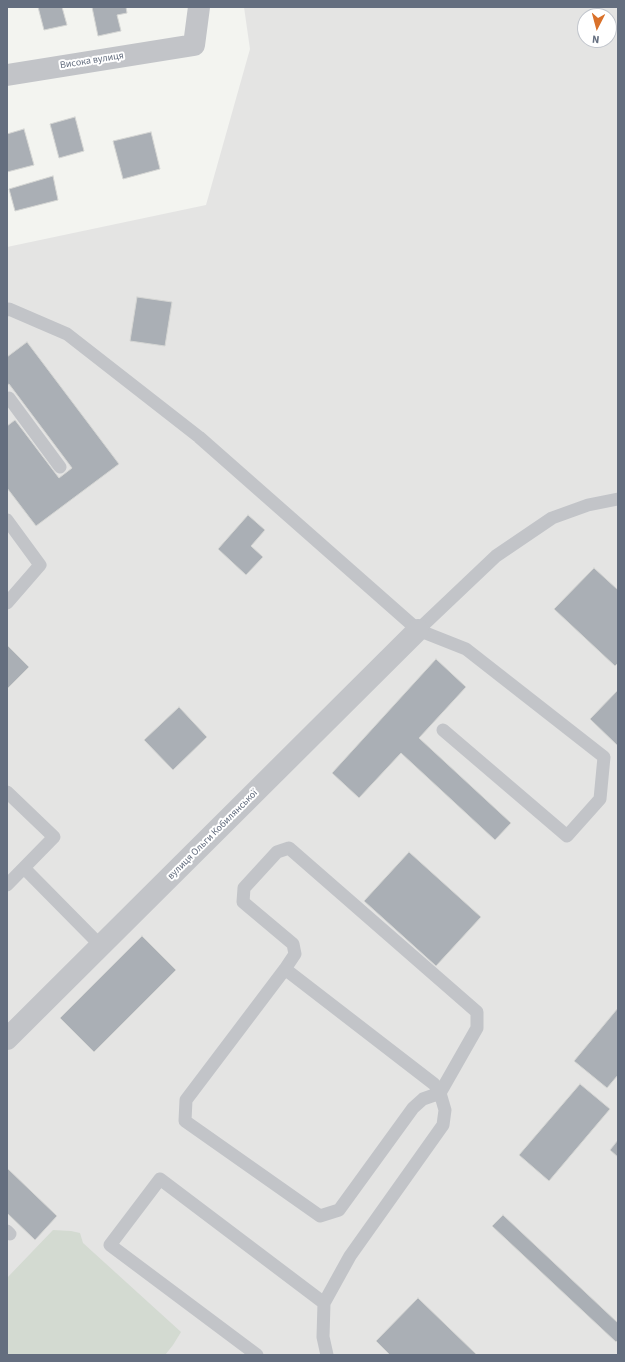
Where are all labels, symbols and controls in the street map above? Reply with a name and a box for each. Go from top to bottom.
north arrow [577,8,617,48]
text: N [591,32,600,47]
street label: Висока вулиця [59,50,125,72]
street label: вулиця Ольги Кобилянської [166,788,260,882]

